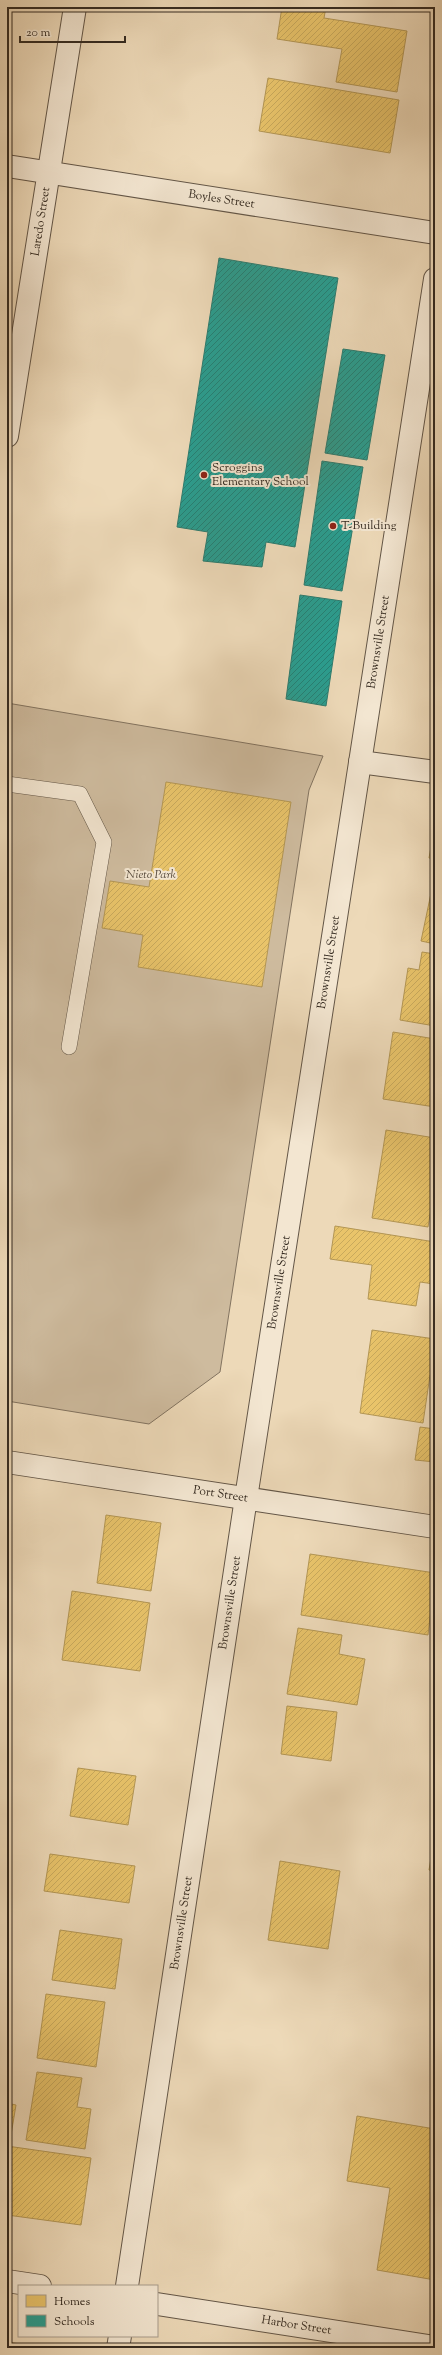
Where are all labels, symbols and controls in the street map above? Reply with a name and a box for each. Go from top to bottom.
scale bar [20,18,125,44]
text: 20 m [26,24,51,42]
street label: Laredo Street [27,186,55,257]
street label: Boyles Street [187,186,256,214]
place label: Scroggins Elementary School [212,459,309,491]
marker: Scroggins Elementary School [199,470,209,480]
place label: T-Building [341,517,397,535]
marker: T-Building [328,521,338,531]
street label: Brownsville Street [363,594,395,690]
park label: Nieto Park [126,866,176,884]
street label: Brownsville Street [313,914,345,1010]
street label: Brownsville Street [263,1234,296,1331]
street label: Port Street [192,1481,249,1507]
street label: Brownsville Street [214,1555,246,1651]
street label: Brownsville Street [166,1875,198,1971]
legend [18,2285,158,2337]
text: Homes [54,2293,90,2311]
street label: Harbor Street [260,2311,333,2340]
text: Schools [54,2313,95,2331]

